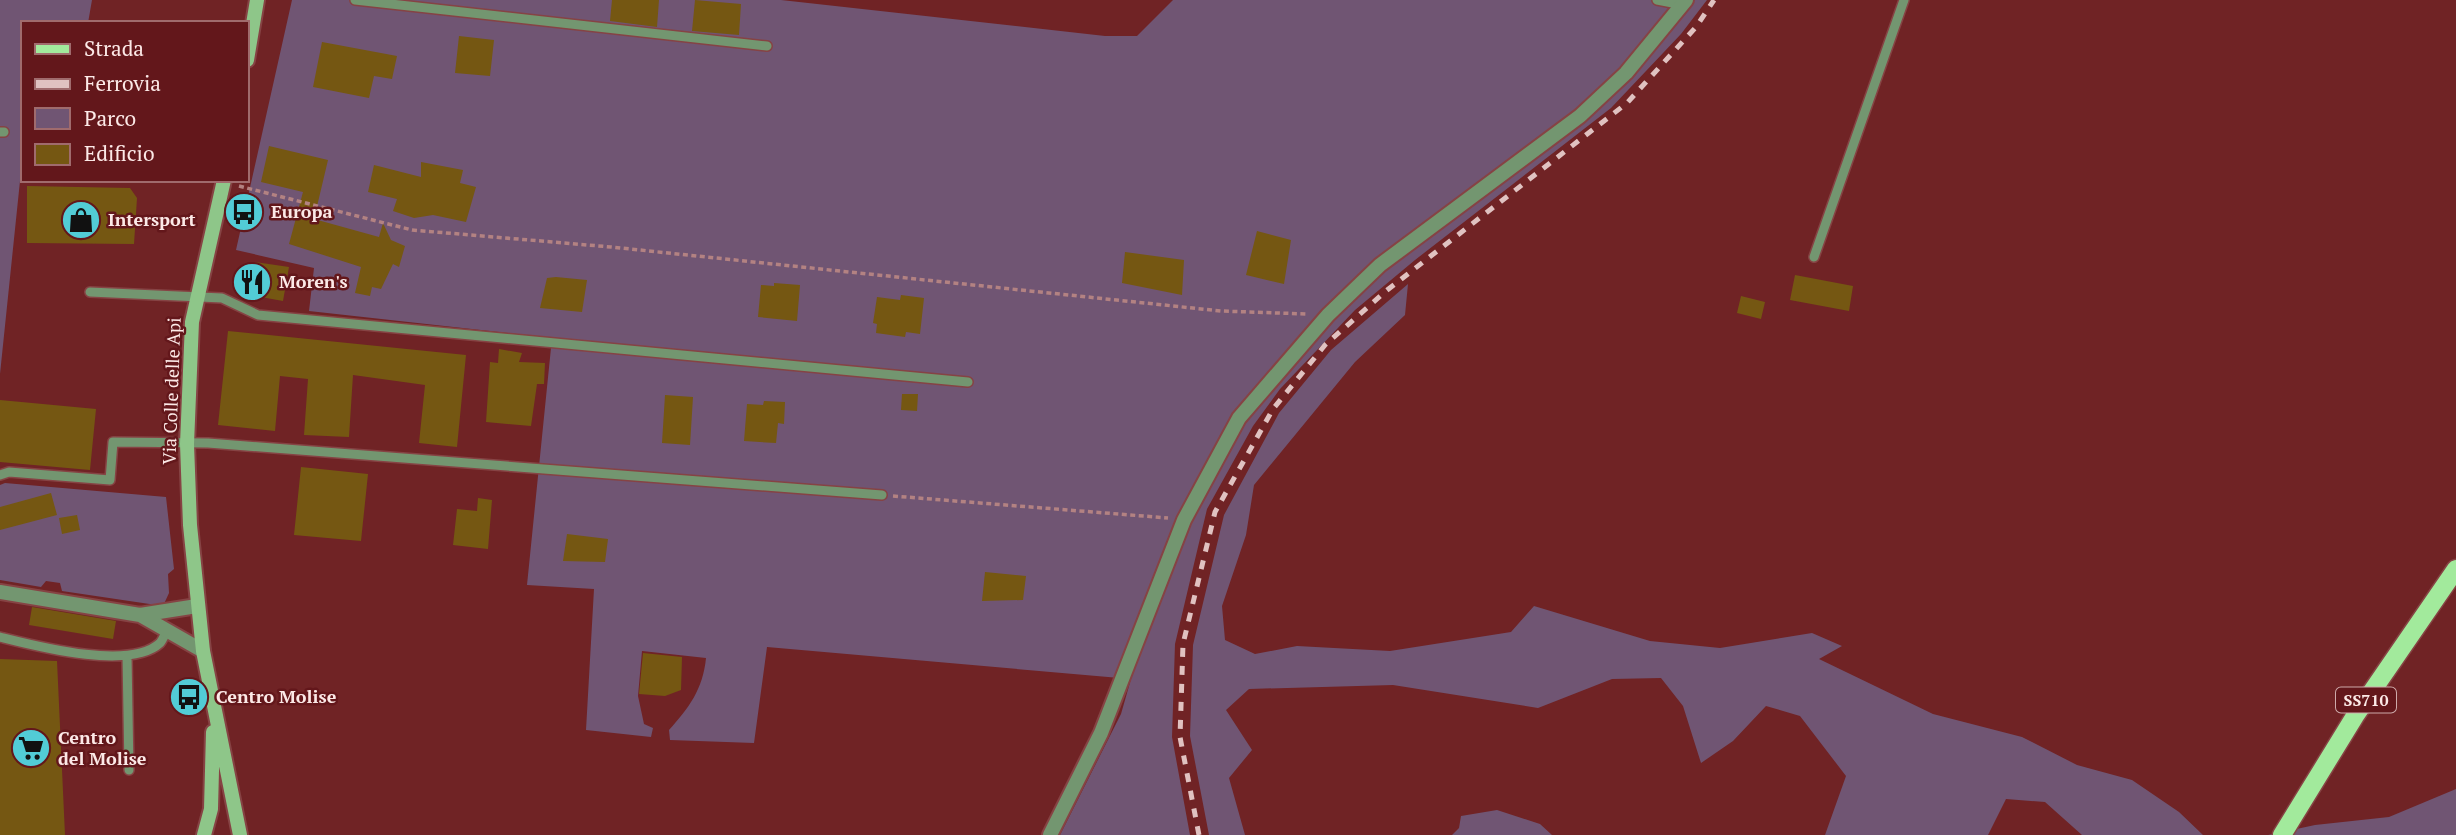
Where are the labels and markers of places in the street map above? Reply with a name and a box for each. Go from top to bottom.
bus stop icon: Europa [223,191,265,233]
shop icon: Intersport [60,199,102,241]
place label: Europa [271,199,333,223]
place label: Intersport [108,207,196,231]
restaurant icon: Moren's [231,261,273,303]
place label: Moren's [279,269,348,293]
bus stop icon: Centro Molise [168,676,210,718]
place label: Centro Molise [216,684,337,708]
place label: Centro del Molise [58,725,147,770]
supermarket icon: Centro del Molise [10,727,52,769]

